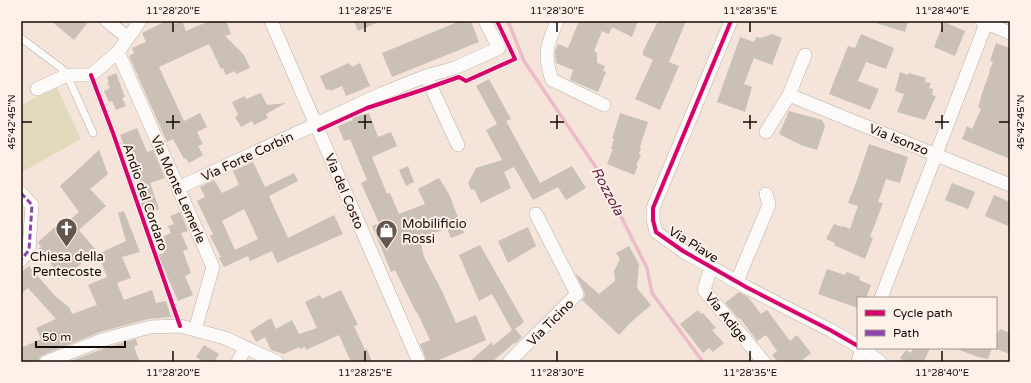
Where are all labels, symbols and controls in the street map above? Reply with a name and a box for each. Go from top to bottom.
text: 11°28'20"E [146,5,200,17]
text: 11°28'25"E [338,5,392,17]
text: 11°28'30"E [530,5,584,17]
text: 11°28'35"E [723,5,777,17]
text: 11°28'40"E [915,5,969,17]
text: 45°42'45"N [6,94,18,150]
text: 45°42'45"N [1015,94,1027,150]
street label: Via Isonzo [867,121,931,159]
street label: Via Forte Corbin [199,129,296,185]
street label: Via Monte Lemerle [147,133,209,246]
street label: Andio del Cordaro [119,142,171,253]
street label: Via del Costo [321,151,367,232]
water label: Rozzola [588,164,628,219]
church icon: Chiesa della Pentecoste [54,215,80,248]
place label: Mobilificio Rossi [402,216,467,247]
shop icon: Mobilificio Rossi [374,217,400,250]
street label: Via Piave [665,223,721,266]
place label: Chiesa della Pentecoste [30,249,104,280]
street label: Via Adige [701,290,751,346]
street label: Via Ticino [524,296,578,350]
legend [857,297,997,349]
text: Cycle path [893,306,952,320]
scale bar [36,323,125,349]
text: Path [893,326,919,340]
text: 50 m [42,330,71,344]
text: 11°28'20"E [146,367,200,379]
text: 11°28'25"E [338,367,392,379]
text: 11°28'30"E [530,367,584,379]
text: 11°28'35"E [723,367,777,379]
text: 11°28'40"E [915,367,969,379]

